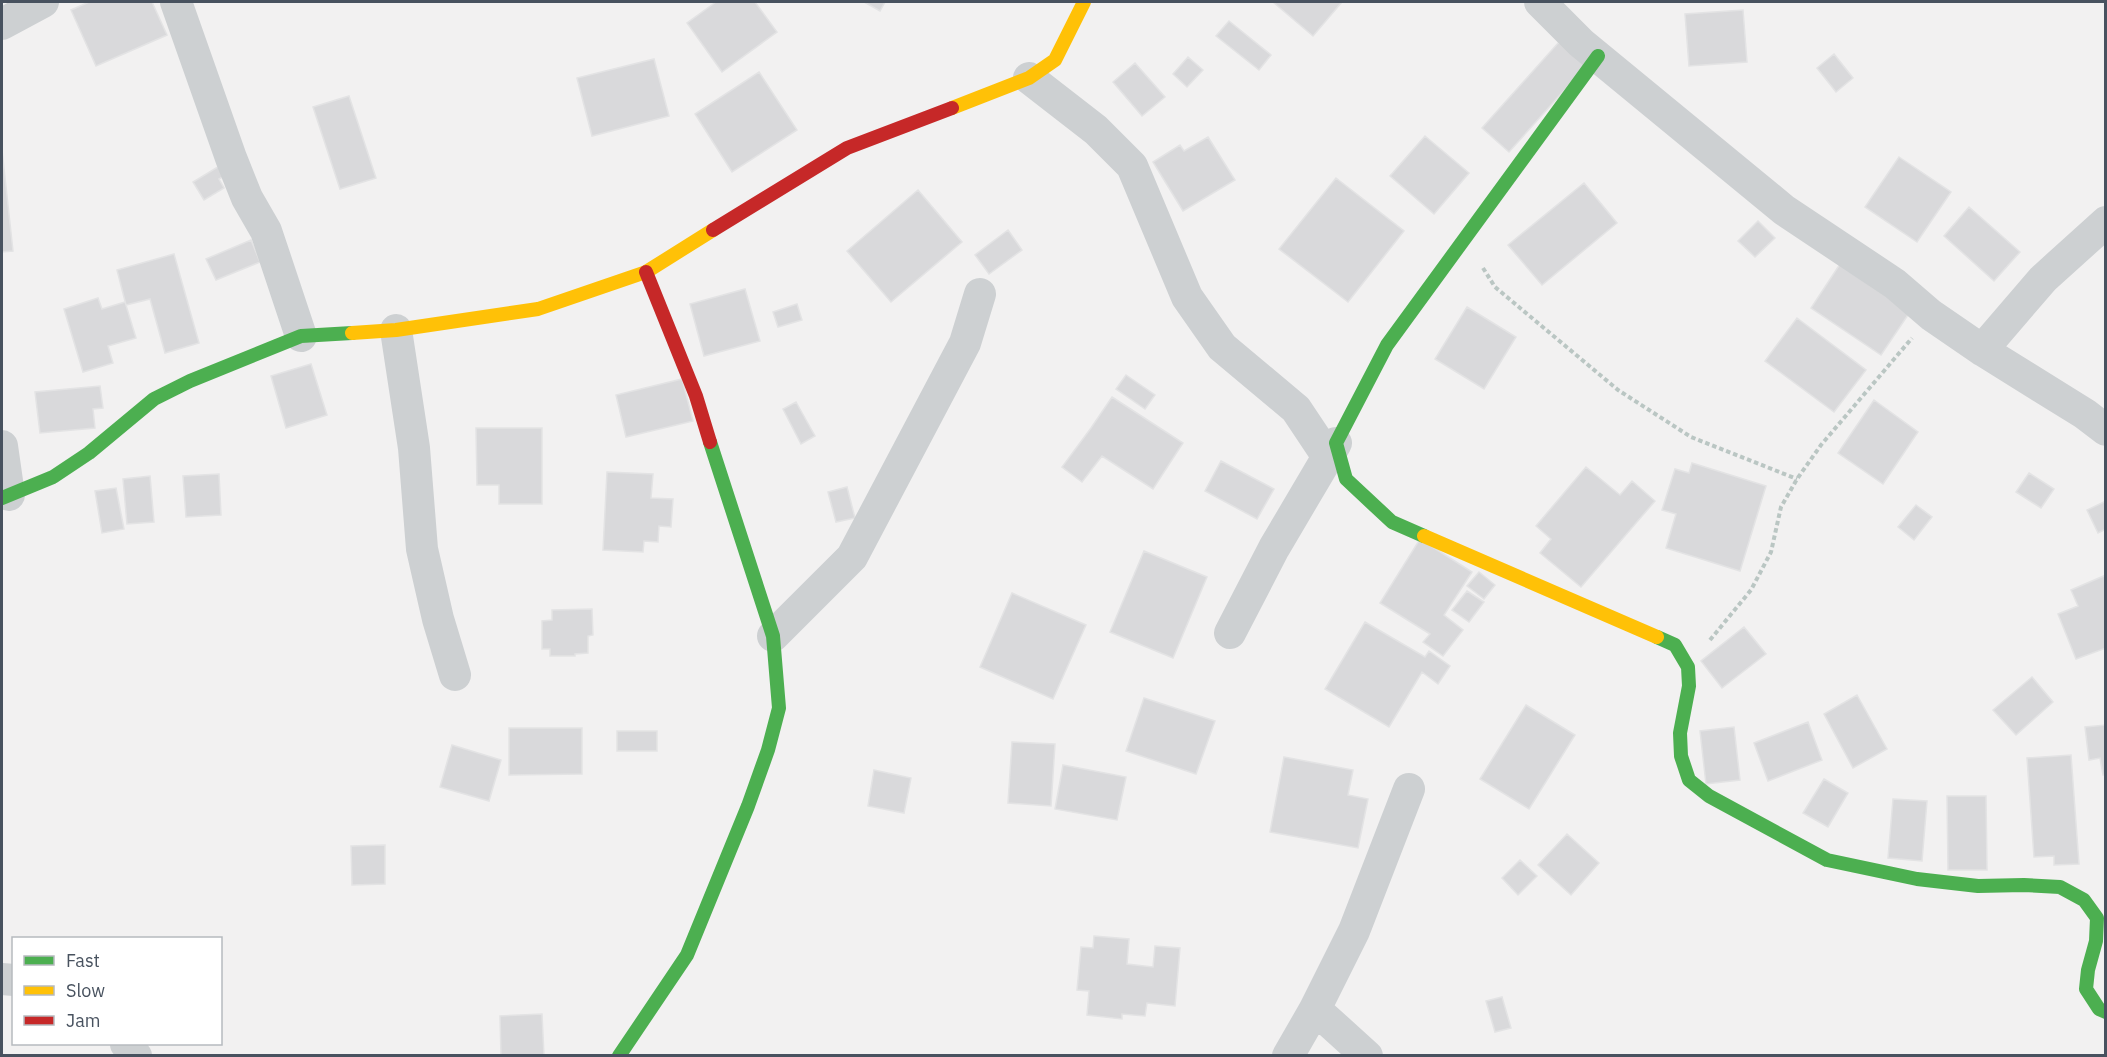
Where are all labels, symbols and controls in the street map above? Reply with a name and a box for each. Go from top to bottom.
legend [12,937,222,1045]
text: Fast [66,949,100,972]
text: Slow [66,979,105,1002]
text: Jam [66,1009,101,1032]

